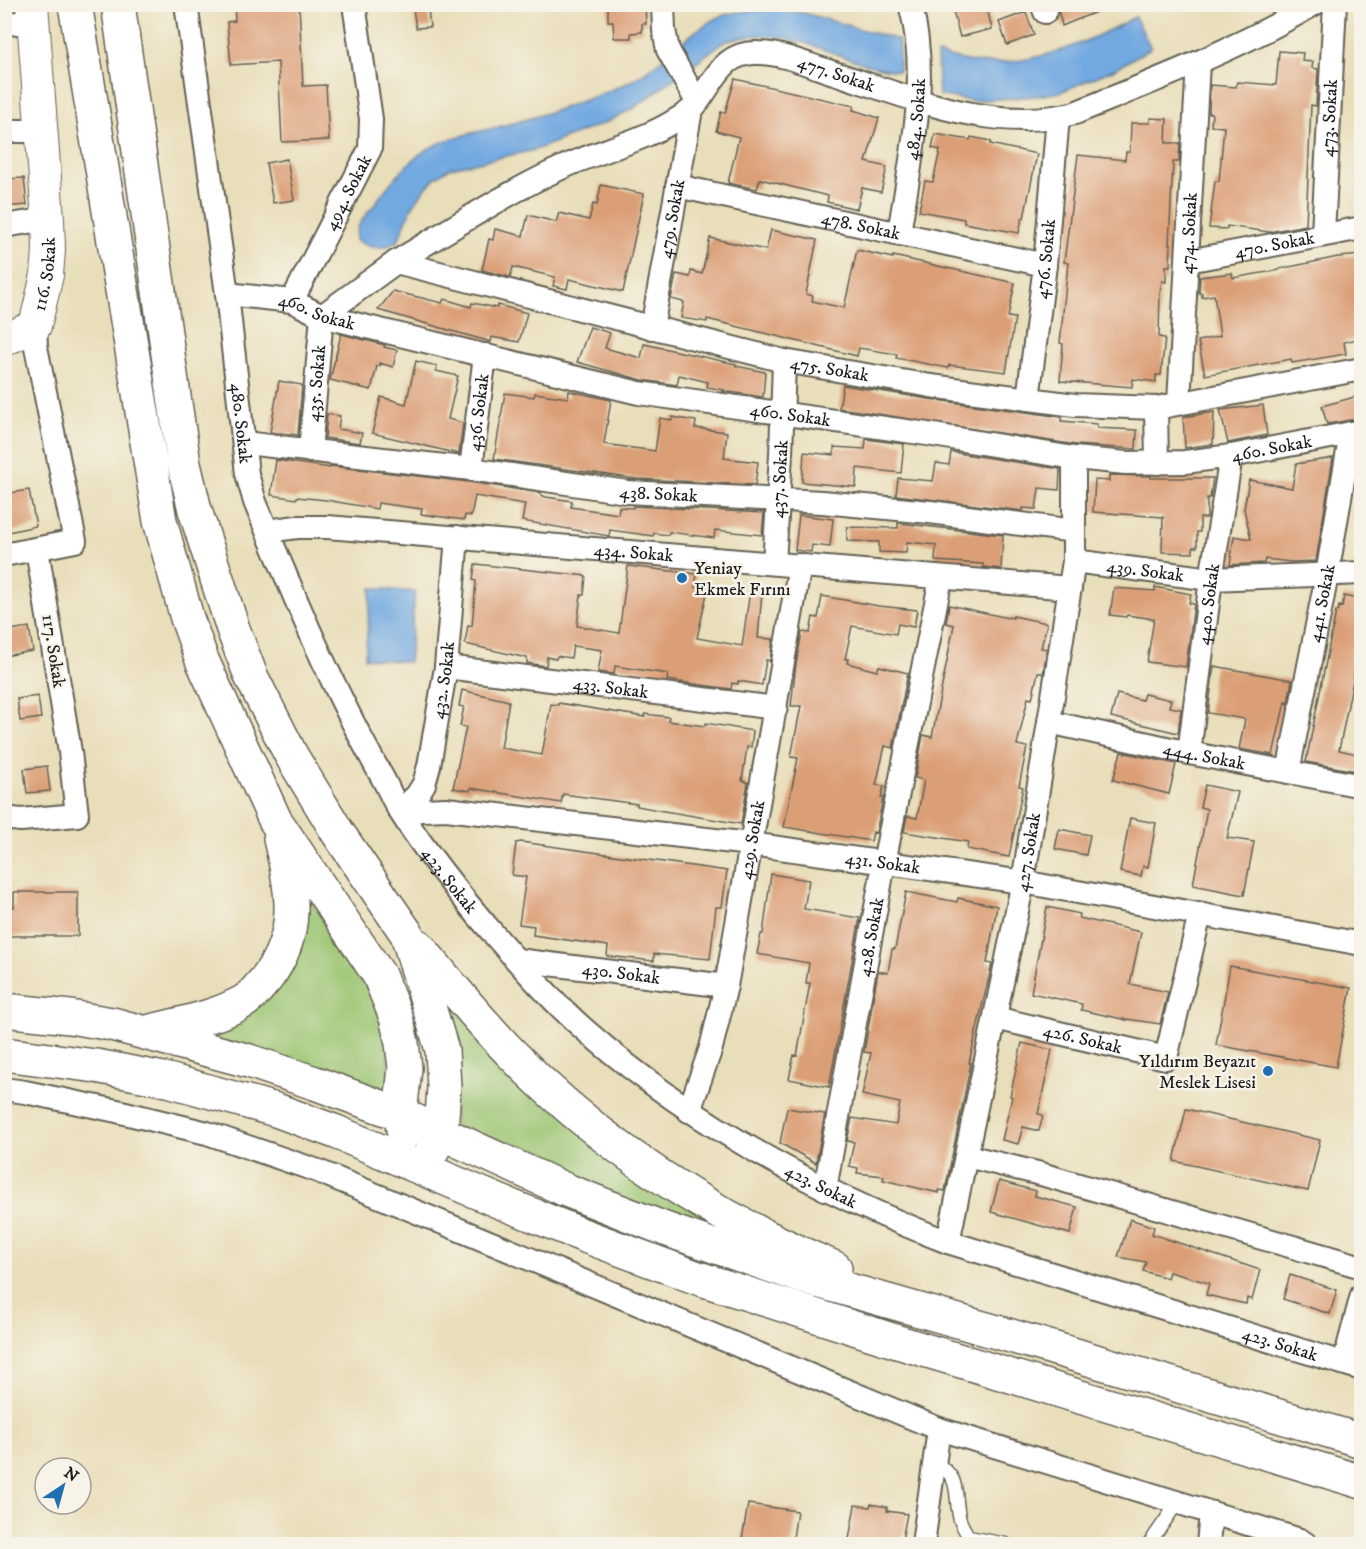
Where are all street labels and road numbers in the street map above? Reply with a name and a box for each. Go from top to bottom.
street label: 477. Sokak [795,51,878,98]
street label: 484. Sokak [901,78,931,162]
street label: 473. Sokak [1317,79,1343,158]
street label: 494. Sokak [320,151,377,234]
street label: 479. Sokak [655,177,690,260]
street label: 474. Sokak [1176,192,1203,275]
street label: 478. Sokak [819,207,902,246]
street label: 476. Sokak [1031,218,1061,300]
street label: 470. Sokak [1233,227,1316,264]
street label: 116. Sokak [29,237,61,313]
street label: 460. Sokak [277,290,357,336]
street label: 435. Sokak [303,344,331,423]
street label: 475. Sokak [789,352,871,387]
street label: 436. Sokak [463,372,495,453]
street label: 480. Sokak [225,382,256,465]
street label: 460. Sokak [748,399,832,432]
street label: 460. Sokak [1230,431,1314,468]
street label: 437. Sokak [767,440,793,519]
street label: 438. Sokak [618,481,698,508]
street label: 434. Sokak [593,539,674,567]
street label: 439. Sokak [1105,555,1185,587]
street label: 440. Sokak [1193,562,1225,646]
street label: 441. Sokak [1304,563,1341,644]
street label: 117. Sokak [36,613,70,690]
street label: 432. Sokak [427,641,460,721]
street label: 433. Sokak [572,673,650,704]
street label: 444. Sokak [1161,738,1247,776]
street label: 429. Sokak [735,799,770,881]
street label: 427. Sokak [1011,811,1046,894]
street label: 423. Sokak [416,844,481,918]
street label: 431. Sokak [844,847,922,880]
street label: 428. Sokak [854,896,890,979]
street label: 430. Sokak [581,958,661,990]
street label: 426. Sokak [1041,1020,1124,1059]
street label: 423. Sokak [781,1160,860,1214]
street label: 423. Sokak [1239,1323,1320,1367]

